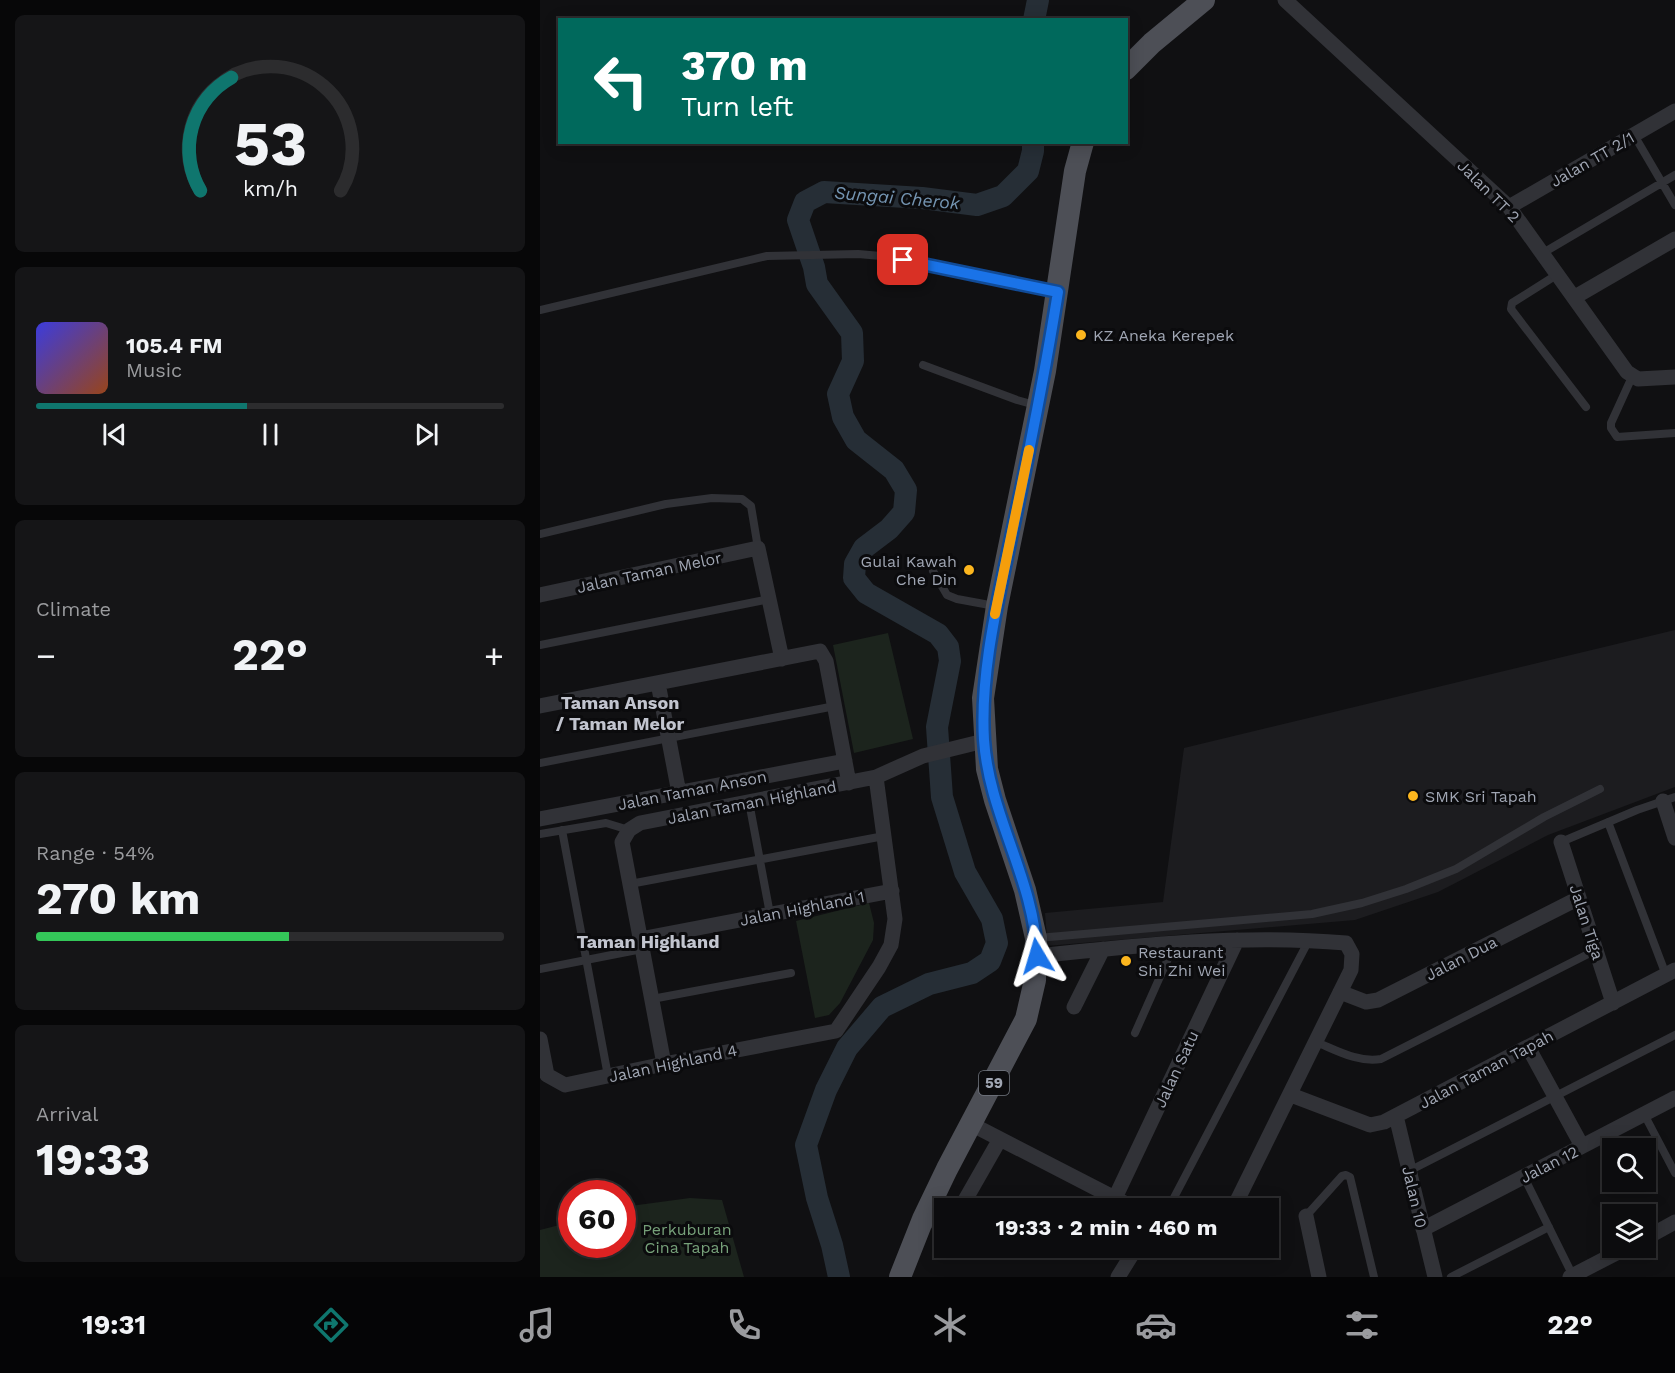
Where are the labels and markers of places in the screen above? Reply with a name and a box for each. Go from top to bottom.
pin [877,234,928,285]
place label: KZ Aneka Kerepek [1093,326,1234,345]
marker: KZ Aneka Kerepek [1074,328,1088,342]
place label: Gulai Kawah Che Din [861,552,957,589]
marker: Gulai Kawah Che Din [962,563,976,577]
place label: SMK Sri Tapah [1425,787,1537,806]
marker: SMK Sri Tapah [1406,789,1420,803]
place label: Restaurant Shi Zhi Wei [1138,943,1226,980]
marker: Restaurant Shi Zhi Wei [1119,954,1133,968]

